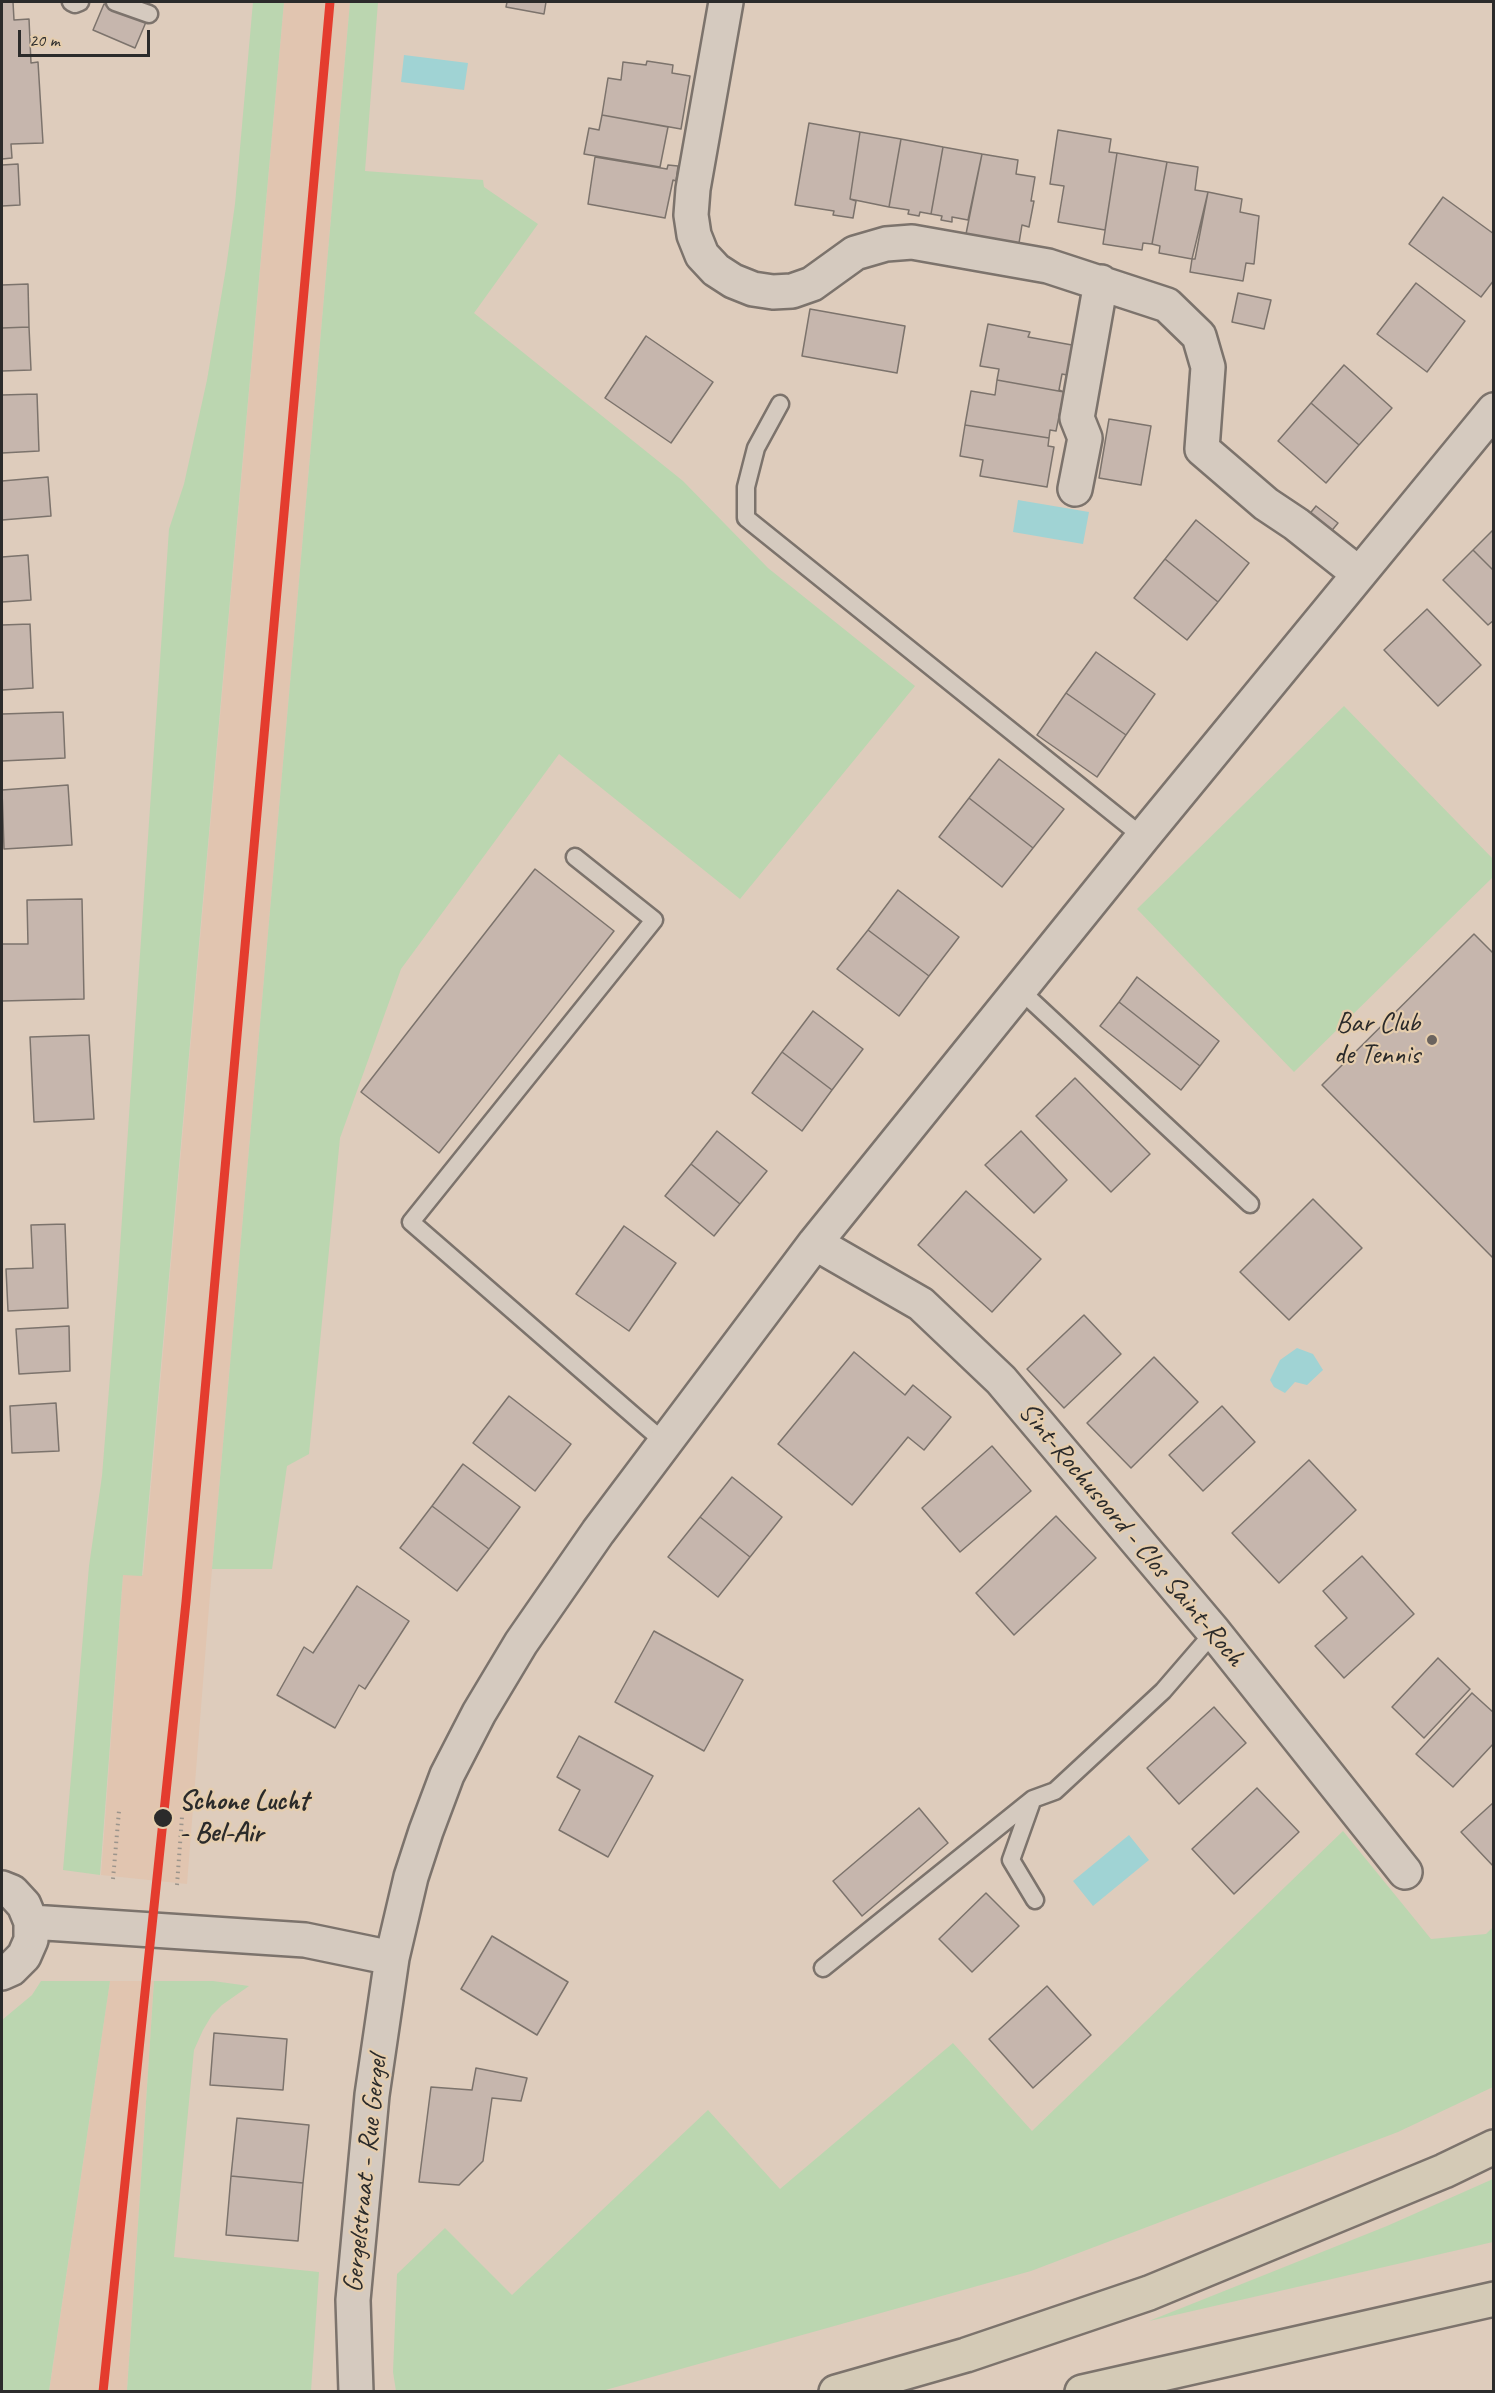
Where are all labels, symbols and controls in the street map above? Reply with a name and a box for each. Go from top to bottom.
scale bar [21,18,153,56]
text: 20 m [29,29,60,51]
place label: Bar Club de Tennis [1334,1007,1420,1073]
marker: Bar Club de Tennis [1425,1033,1439,1047]
street label: Sint-Rochusoord - Clos Saint-Roch [1011,1396,1251,1674]
place label: Schone Lucht - Bel-Air [179,1785,308,1851]
marker: Schone Lucht - Bel-Air [152,1807,174,1829]
street label: Gergelstraat - Rue Gergel [337,2054,395,2294]

